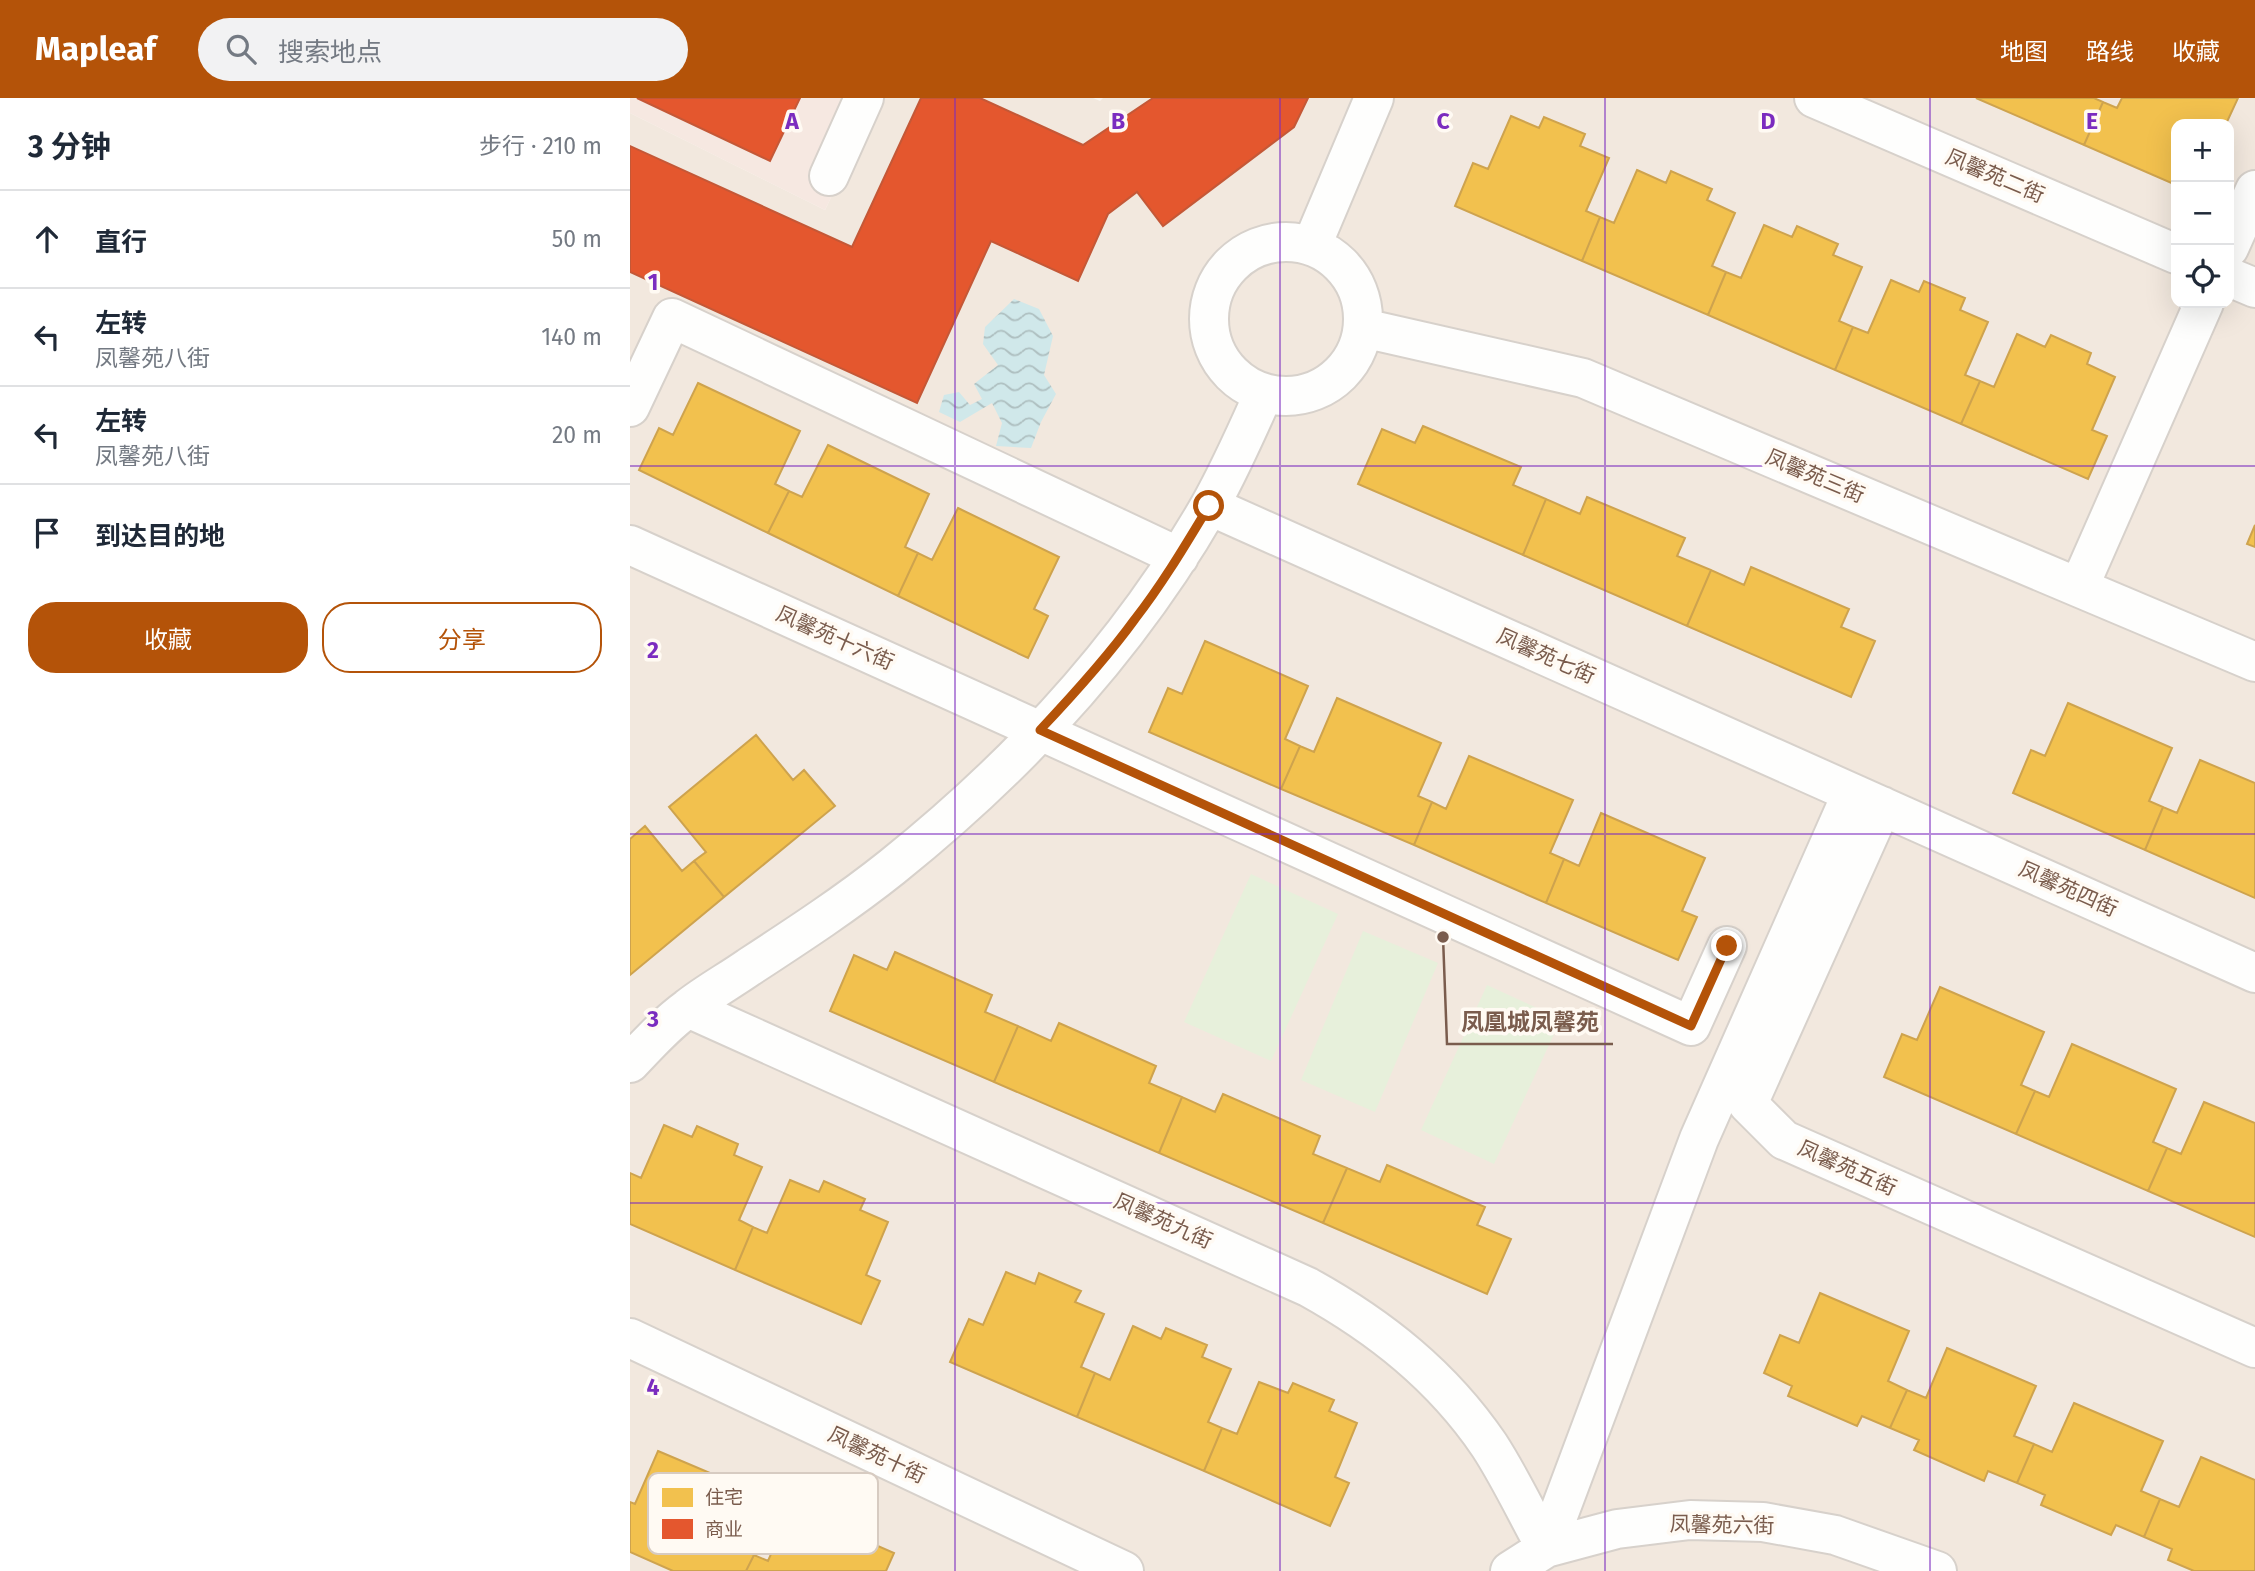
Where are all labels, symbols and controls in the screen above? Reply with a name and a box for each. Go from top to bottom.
search box [198,18,688,81]
text: Mapleaf [35,29,156,69]
icon: search [222,30,260,68]
text: 搜索地点 [278,37,382,68]
text: 地图 [2000,38,2048,66]
text: 路线 [2086,38,2134,66]
text: 收藏 [2172,38,2220,66]
text: A [784,107,799,135]
text: B [1111,107,1125,135]
text: C [1436,107,1450,135]
text: D [1761,107,1776,135]
text: E [2086,107,2098,135]
map controls [2171,119,2234,308]
button: + [2171,119,2234,182]
text: 3 分钟 [28,129,111,165]
text: 步行 · 210 m [479,132,602,160]
street label: 凤馨苑二街 [1942,144,2048,208]
button: − [2171,182,2234,245]
icon: ahead [28,220,66,258]
text: 50 m [552,225,602,253]
text: 直行 [95,227,147,258]
button: locate [2171,245,2234,308]
text: 1 [648,268,658,296]
text: 左转 [95,308,147,339]
icon: left [28,318,66,356]
text: 140 m [541,323,602,351]
text: 凤馨苑八街 [95,344,210,372]
text: 左转 [95,406,147,437]
icon: left [28,416,66,454]
text: 20 m [552,421,602,449]
text: 凤馨苑八街 [95,442,210,470]
street label: 凤馨苑三街 [1762,444,1868,508]
route start [1193,490,1224,521]
icon: arrive [28,514,66,552]
text: 到达目的地 [95,521,225,552]
street label: 凤馨苑十六街 [772,600,898,676]
button: 收藏 [28,602,308,673]
button: 分享 [322,602,602,673]
street label: 凤馨苑七街 [1493,623,1599,689]
text: 2 [647,636,659,664]
street label: 凤馨苑四街 [2015,856,2121,922]
route end [1711,930,1742,961]
callout: 凤凰城凤馨苑 [1447,1000,1613,1044]
text: 3 [646,1005,659,1033]
text: 凤凰城凤馨苑 [1461,1008,1599,1036]
street label: 凤馨苑五街 [1794,1135,1900,1201]
street label: 凤馨苑九街 [1110,1188,1216,1254]
text: 4 [647,1373,660,1401]
street label: 凤馨苑十街 [824,1421,930,1489]
legend [648,1473,878,1554]
text: 住宅 [705,1486,743,1509]
street label: 凤馨苑六街 [1669,1511,1775,1539]
text: 商业 [705,1518,743,1541]

